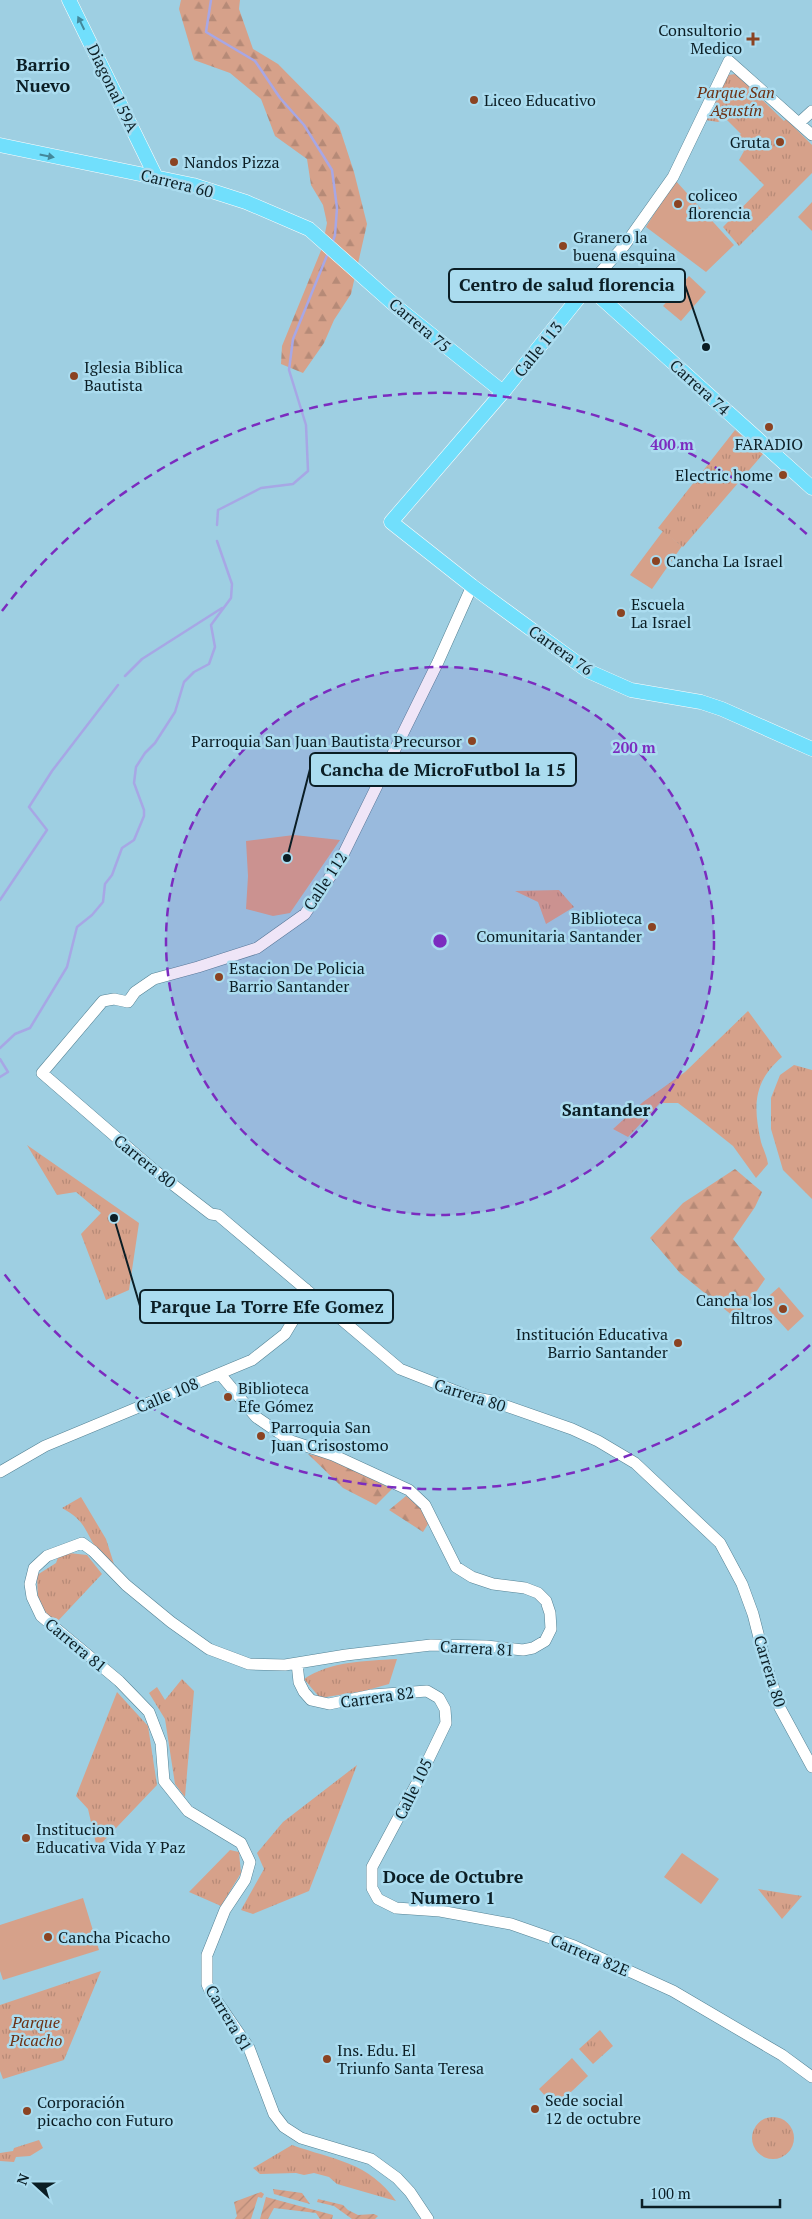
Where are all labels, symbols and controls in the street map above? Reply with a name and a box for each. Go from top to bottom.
one-way arrow [77,16,85,30]
place label: Consultorio Medico [658,19,742,59]
marker: Consultorio Medico [746,32,760,46]
street label: Diagonal 59A [82,40,144,136]
district label: Barrio Nuevo [16,52,70,97]
park label: Parque San Agustín [696,81,775,121]
place label: Liceo Educativo [484,89,596,111]
marker: Liceo Educativo [468,94,480,106]
place label: Gruta [730,131,770,153]
marker: Gruta [774,136,786,148]
place label: Nandos Pizza [184,151,280,173]
one-way arrow [40,152,55,160]
marker: Nandos Pizza [168,156,180,168]
street label: Carrera 60 [138,163,216,203]
place label: coliceo florencia [688,184,751,224]
marker: coliceo florencia [672,198,684,210]
place label: Granero la buena esquina [573,226,676,266]
marker: Granero la buena esquina [557,240,569,252]
callout: Centro de salud florencia [449,269,685,302]
text: Centro de salud florencia [459,272,675,296]
street label: Carrera 75 [385,293,455,357]
street label: Calle 113 [509,317,567,381]
street label: Carrera 74 [665,354,735,420]
place label: Iglesia Biblica Bautista [84,356,183,396]
marker: Iglesia Biblica Bautista [68,370,80,382]
marker: FARADIO [763,421,775,433]
place label: FARADIO [735,433,803,455]
text: 400 m [650,434,694,454]
place label: Electric home [675,464,773,486]
marker: Electric home [777,469,789,481]
place label: Cancha La Israel [666,550,783,572]
marker: Cancha La Israel [650,555,662,567]
place label: Escuela La Israel [631,593,692,633]
marker: Escuela La Israel [615,607,627,619]
street label: Carrera 76 [524,620,598,680]
place label: Parroquia San Juan Bautista Precursor [191,730,463,752]
marker: Parroquia San Juan Bautista Precursor [466,735,478,747]
text: 200 m [612,737,656,757]
callout: Cancha de MicroFutbol la 15 [310,753,576,786]
text: Cancha de MicroFutbol la 15 [320,757,566,781]
street label: Calle 112 [298,848,352,914]
place label: Biblioteca Comunitaria Santander [476,907,643,947]
marker: Biblioteca Comunitaria Santander [646,921,658,933]
centre of rings [431,932,449,950]
place label: Estacion De Policia Barrio Santander [229,957,365,997]
marker: Estacion De Policia Barrio Santander [213,971,225,983]
district label: Santander [562,1097,651,1121]
street label: Carrera 80 [109,1129,181,1193]
place label: Cancha los filtros [696,1289,773,1329]
callout: Parque La Torre Efe Gomez [140,1290,393,1323]
text: Parque La Torre Efe Gomez [150,1294,384,1318]
marker: Cancha los filtros [777,1303,789,1315]
place label: Institución Educativa Barrio Santander [516,1323,669,1363]
marker: Institución Educativa Barrio Santander [672,1337,684,1349]
street label: Calle 108 [133,1372,201,1418]
street label: Carrera 80 [431,1373,509,1417]
place label: Biblioteca Efe Gómez [238,1377,314,1417]
marker: Biblioteca Efe Gómez [222,1391,234,1403]
place label: Parroquia San Juan Crisostomo [271,1416,389,1456]
marker: Parroquia San Juan Crisostomo [255,1430,267,1442]
street label: Carrera 81 [41,1613,111,1677]
street label: Carrera 80 [749,1632,791,1710]
street label: Carrera 81 [440,1635,514,1661]
street label: Carrera 82 [339,1681,415,1713]
street label: Calle 105 [389,1755,437,1823]
place label: Institucion Educativa Vida Y Paz [36,1818,186,1858]
marker: Institucion Educativa Vida Y Paz [20,1832,32,1844]
district label: Doce de Octubre Numero 1 [383,1864,524,1909]
place label: Cancha Picacho [58,1926,170,1948]
street label: Carrera 82E [547,1929,633,1981]
marker: Cancha Picacho [42,1931,54,1943]
street label: Carrera 81 [201,1981,257,2055]
park label: Parque Picacho [9,2011,62,2051]
place label: Ins. Edu. El Triunfo Santa Teresa [337,2039,484,2079]
marker: Ins. Edu. El Triunfo Santa Teresa [321,2053,333,2065]
place label: Sede social 12 de octubre [545,2089,641,2129]
place label: Corporación picacho con Futuro [37,2091,174,2131]
marker: Sede social 12 de octubre [529,2103,541,2115]
marker: Corporación picacho con Futuro [21,2105,33,2117]
north arrow [10,2159,60,2209]
text: N [12,2170,33,2188]
scale bar [642,2176,780,2208]
text: 100 m [650,2183,691,2203]

